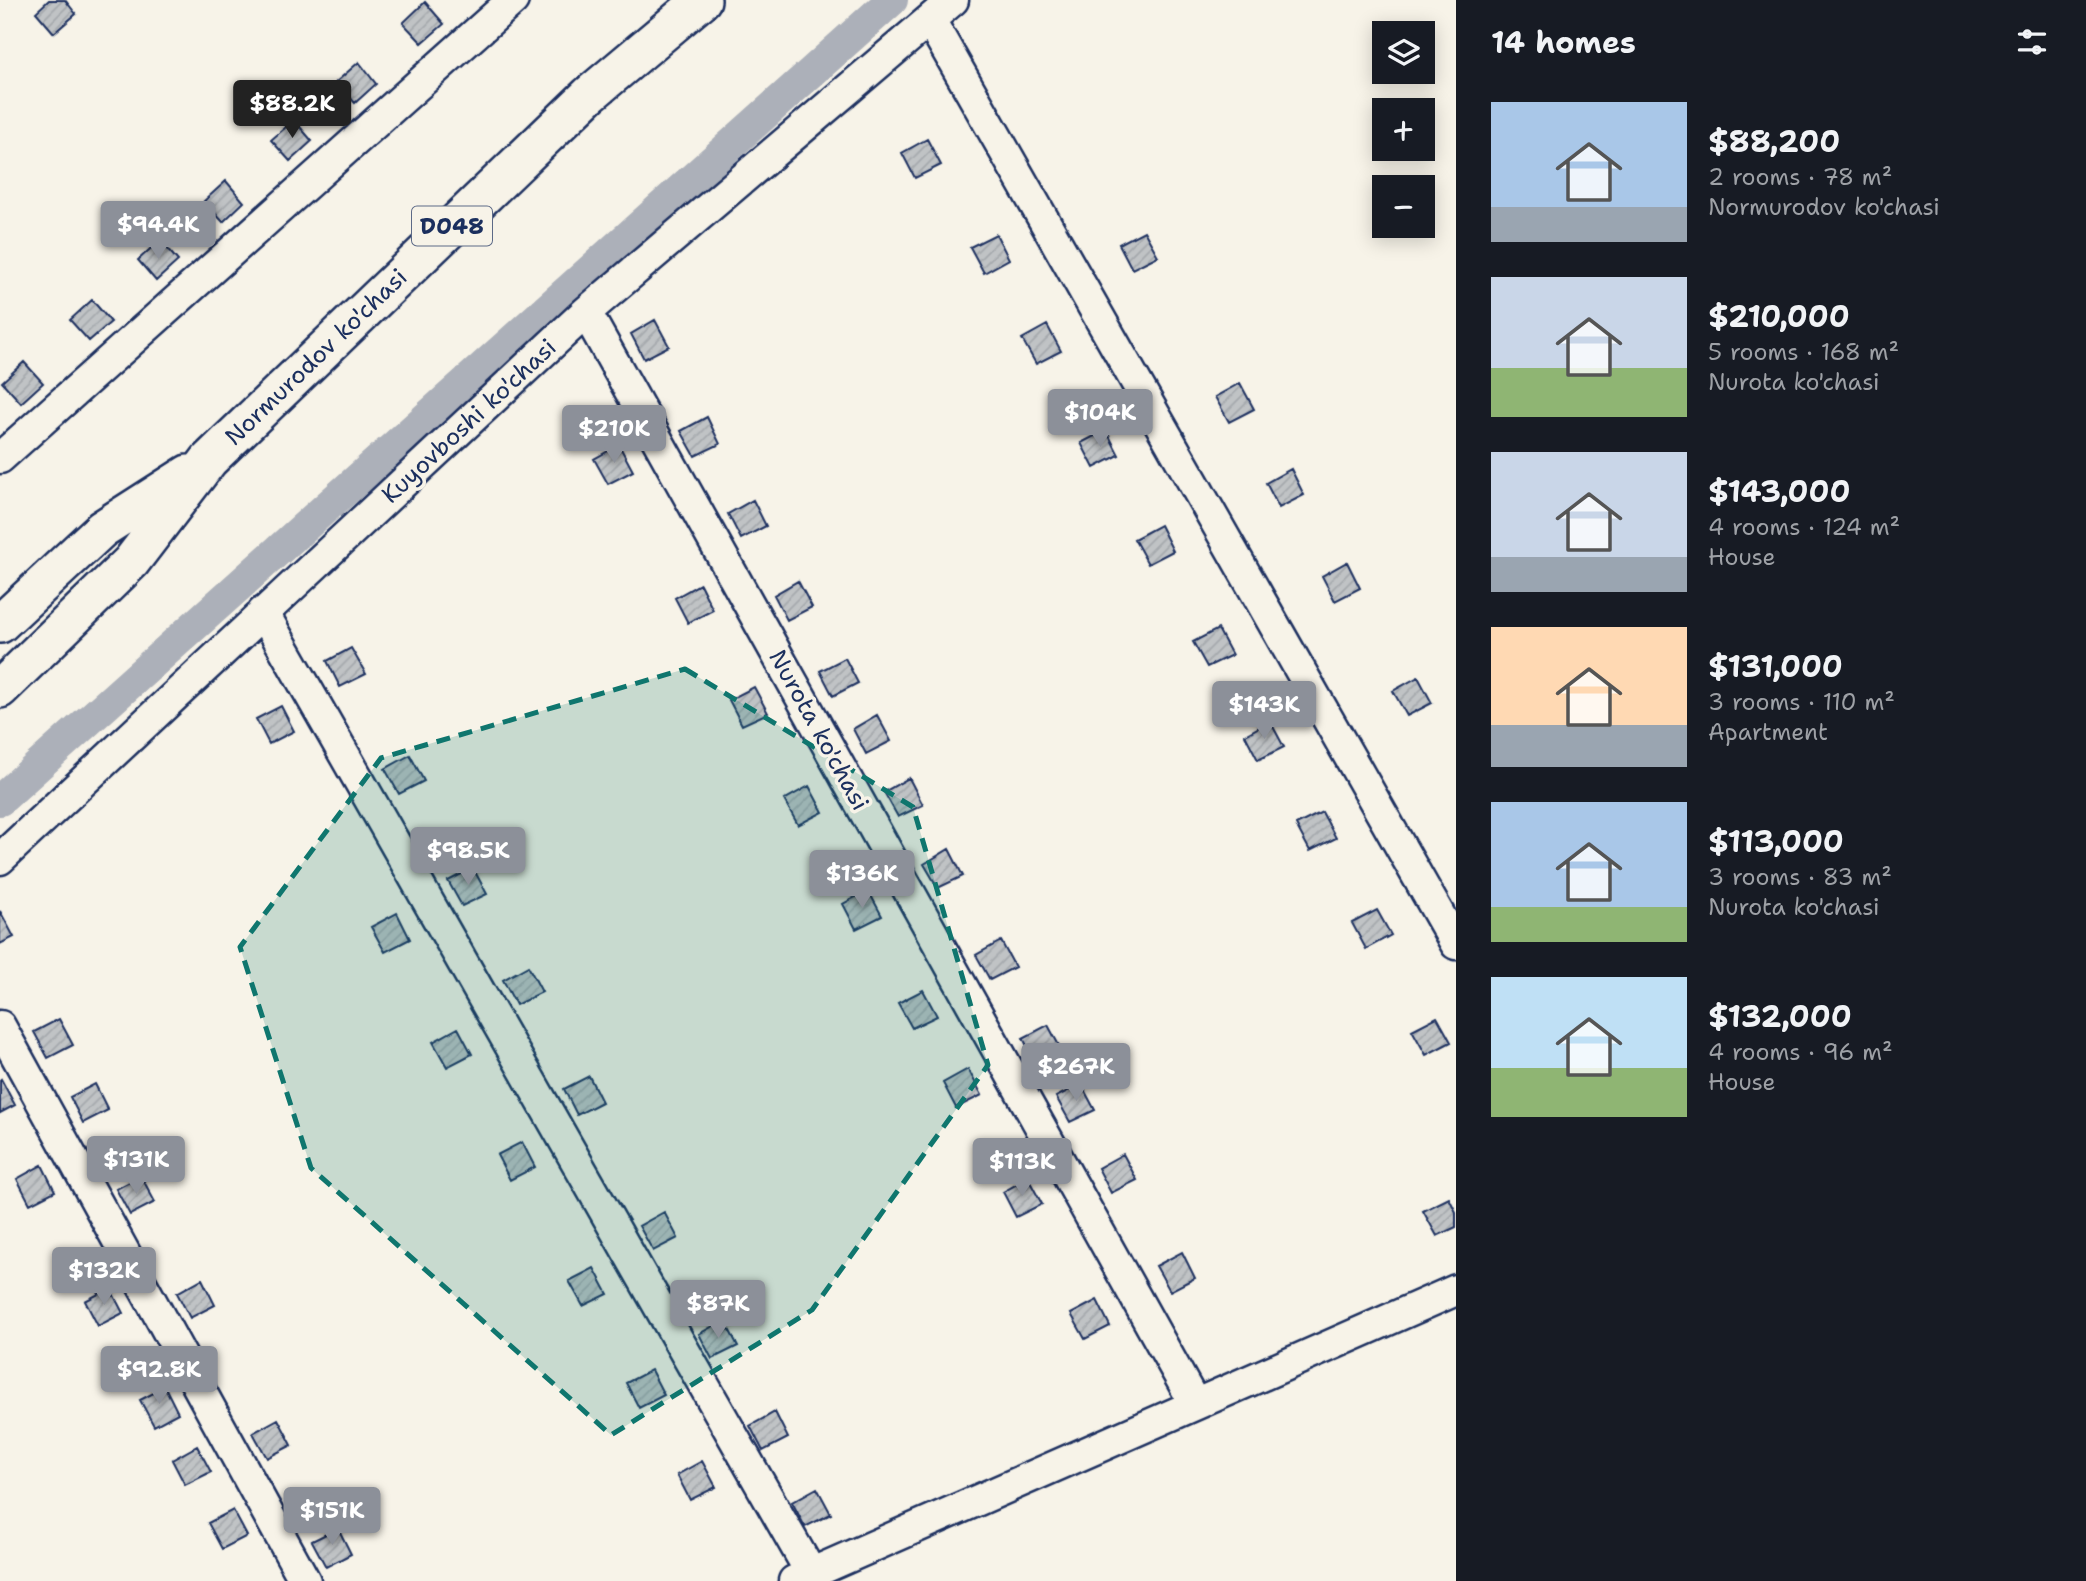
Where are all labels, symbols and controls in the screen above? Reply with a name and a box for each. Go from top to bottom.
map controls [1372,21,1435,238]
button: layers [1372,21,1435,84]
text: 14 homes [1491,22,1636,63]
icon: filters [2013,23,2051,61]
pin: $88.2K [235,80,349,140]
text: $88.2K [249,88,335,118]
button: + [1372,98,1435,161]
text: $88,200 [1708,121,1840,162]
icon: home [1547,130,1631,214]
text: 2 rooms · 78 m² [1708,162,1892,192]
button: − [1372,175,1435,238]
text: Normurodov ko'chasi [1708,192,1940,222]
pin: $94.4K [101,202,215,261]
road number: D048 [412,206,492,246]
text: $94.4K [117,209,199,239]
street label: Normurodov ko'chasi [218,261,414,453]
text: $210,000 [1708,296,1850,337]
icon: home [1547,305,1631,389]
street label: Kuyovboshi ko'chasi [375,332,563,510]
text: 5 rooms · 168 m² [1708,337,1899,367]
text: Nurota ko'chasi [1708,367,1880,397]
pin: $104K [1051,390,1149,449]
text: $104K [1064,397,1136,427]
pin: $210K [565,406,663,465]
text: $210K [578,413,650,443]
text: $143,000 [1708,471,1850,512]
icon: home [1547,480,1631,564]
text: 4 rooms · 124 m² [1708,512,1900,542]
text: House [1708,542,1776,572]
street label: Nurota ko'chasi [762,644,876,816]
text: $131,000 [1708,646,1843,687]
icon: home [1547,655,1631,739]
pin: $143K [1215,682,1313,741]
text: 3 rooms · 110 m² [1708,687,1895,717]
text: $143K [1228,689,1300,719]
text: Apartment [1708,717,1828,747]
text: $113,000 [1708,821,1844,862]
pin: $98.5K [411,828,525,887]
icon: home [1547,830,1631,914]
text: $98.5K [426,835,510,865]
pin: $136K [813,850,911,910]
text: $136K [826,858,898,888]
text: 3 rooms · 83 m² [1708,862,1892,892]
text: Nurota ko'chasi [1708,892,1880,922]
text: $132,000 [1708,996,1852,1037]
icon: home [1547,1005,1631,1089]
text: 4 rooms · 96 m² [1708,1037,1893,1067]
pin: $267K [1027,1044,1125,1103]
text: $267K [1037,1051,1115,1081]
text: House [1708,1067,1776,1097]
pin: $131K [87,1136,185,1196]
pin: $113K [973,1138,1071,1198]
text: $131K [103,1144,169,1174]
text: $113K [989,1146,1055,1176]
pin: $132K [55,1248,153,1307]
text: $132K [68,1255,140,1285]
pin: $87K [677,1280,759,1340]
text: $87K [686,1288,750,1318]
pin: $92.8K [102,1346,216,1406]
text: $92.8K [117,1354,201,1384]
pin: $151K [283,1488,381,1547]
text: $151K [299,1495,365,1525]

